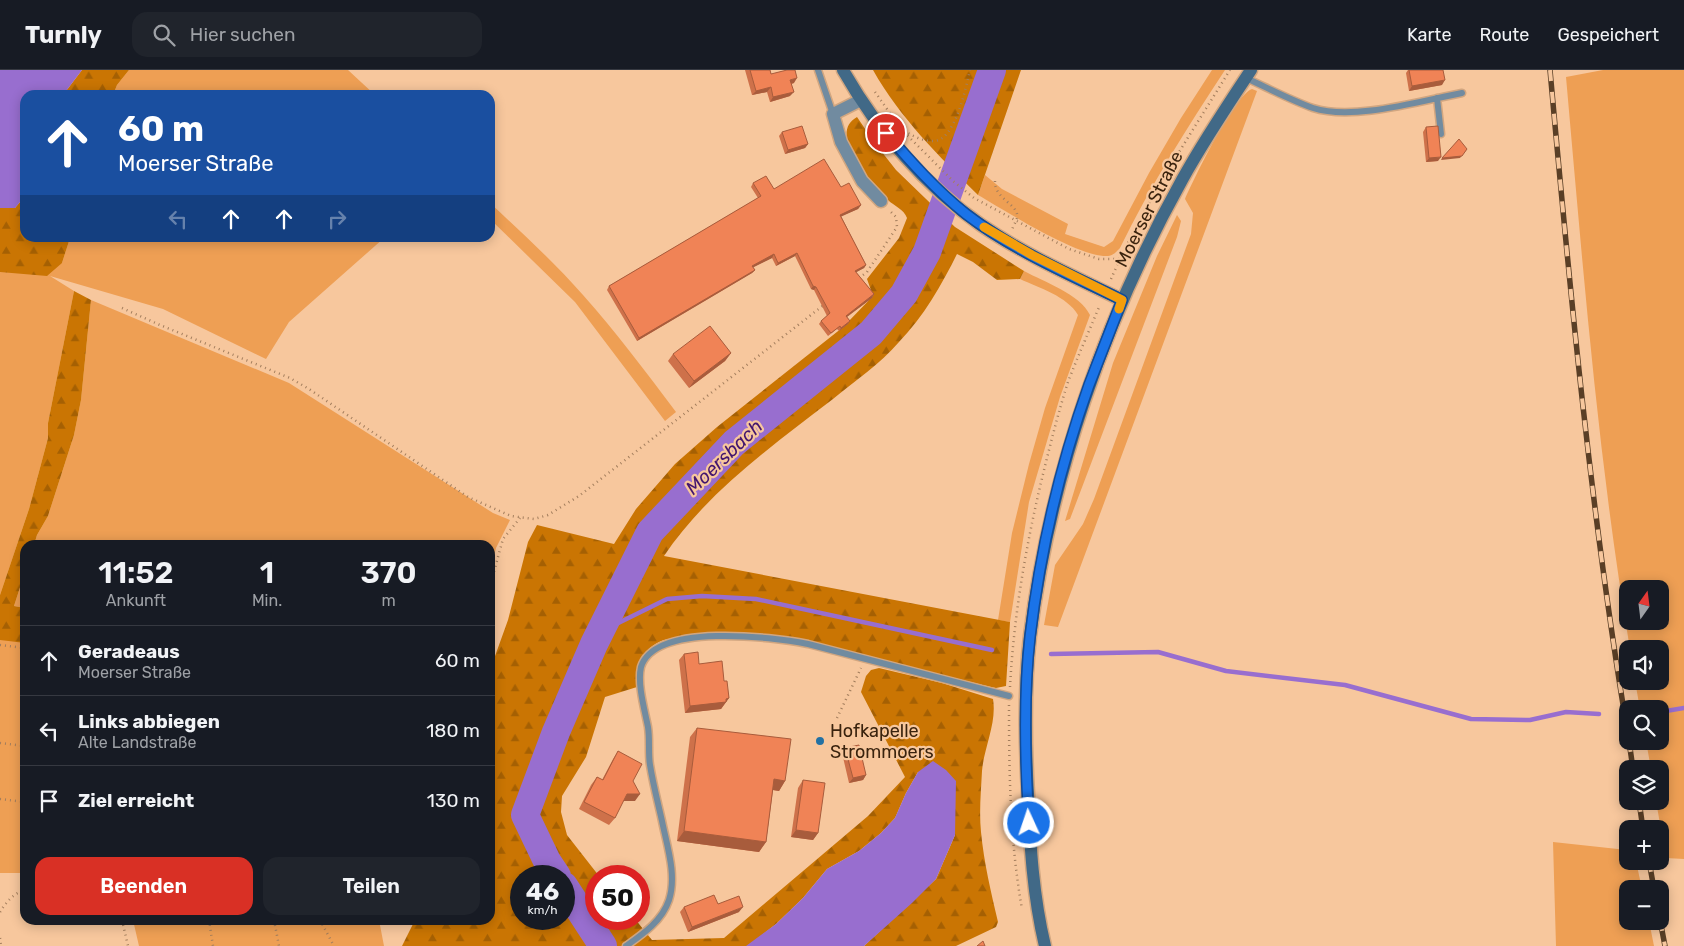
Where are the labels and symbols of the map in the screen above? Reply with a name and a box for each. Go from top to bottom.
pin [865,112,907,154]
street label: Moerser Straße [1110,147,1188,271]
water label: Moersbach [681,415,767,499]
north arrow [1619,580,1669,630]
place label: Hofkapelle Strommoers [830,720,934,763]
marker: Hofkapelle Strommoers [814,735,826,747]
position arrow [1002,796,1054,848]
speed limit sign: 50 [585,865,650,930]

